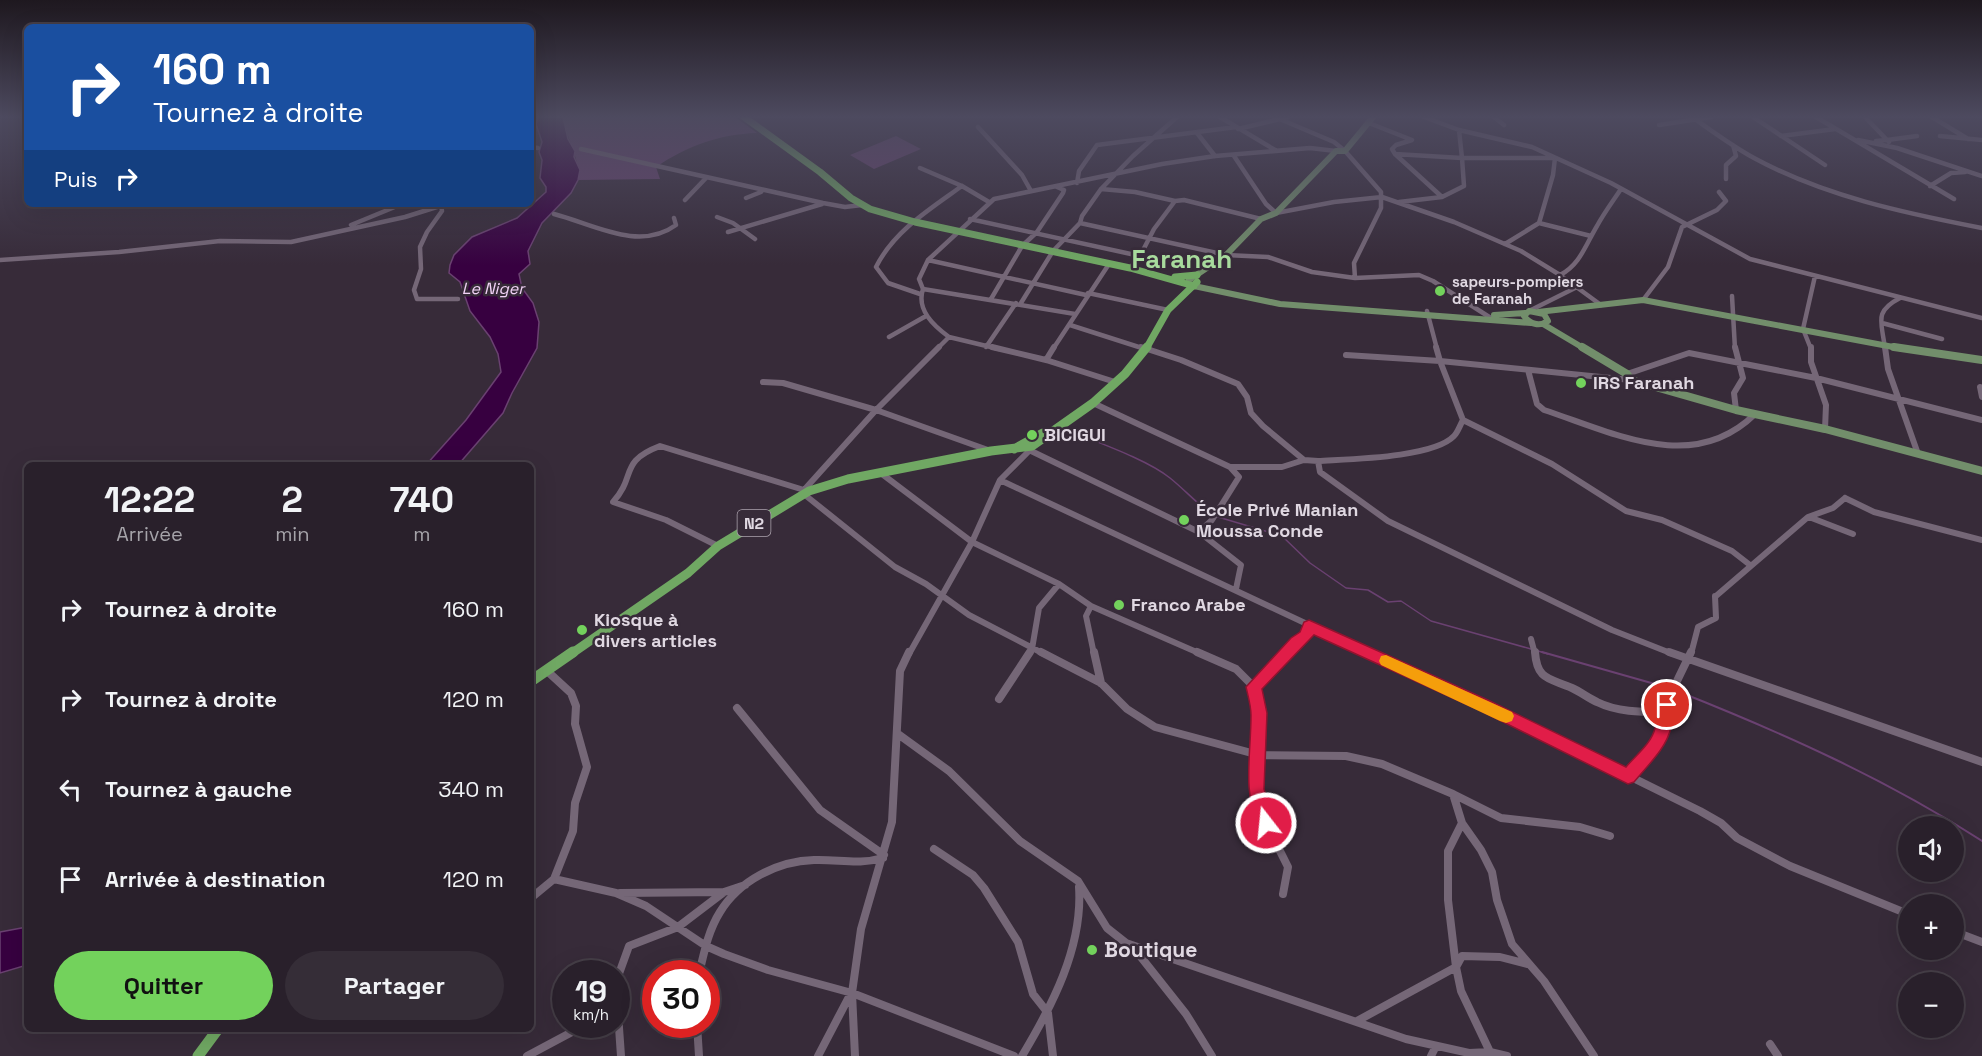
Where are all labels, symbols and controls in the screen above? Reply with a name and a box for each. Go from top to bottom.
text: 160 m [153,43,272,96]
icon: right [54,48,132,126]
text: Tournez à droite [153,95,363,130]
icon: right [110,162,143,195]
text: Puis [54,165,98,193]
district label: Faranah [1132,242,1232,276]
place label: sapeurs-pompiers de Faranah [1452,272,1584,308]
water label: Le Niger [462,278,526,299]
marker: sapeurs-pompiers de Faranah [1433,284,1447,298]
place label: IRS Faranah [1593,371,1694,394]
marker: IRS Faranah [1574,376,1588,390]
place label: BICIGUI [1044,423,1106,446]
marker: BICIGUI [1025,428,1039,442]
text: 12:22 [104,477,195,523]
text: 2 [282,477,303,523]
text: 740 [389,477,454,523]
place label: École Privé Manian Moussa Conde [1196,498,1358,542]
road number: N2 [738,510,771,536]
marker: École Privé Manian Moussa Conde [1177,513,1191,527]
text: Arrivée [116,521,183,547]
text: min [275,521,310,547]
text: m [413,521,430,547]
icon: right [54,593,87,626]
place label: Franco Arabe [1131,593,1246,616]
text: Tournez à droite [105,595,277,623]
text: 160 m [443,595,504,623]
marker: Franco Arabe [1112,598,1126,612]
place label: Kiosque à divers articles [594,608,717,652]
marker: Kiosque à divers articles [575,623,589,637]
pin [1641,679,1692,730]
icon: right [54,683,87,716]
text: Tournez à droite [105,685,277,713]
text: 120 m [443,685,504,713]
icon: arrive [1650,688,1683,721]
icon: left [54,773,87,806]
text: Tournez à gauche [105,775,292,803]
text: 340 m [438,775,504,803]
position arrow [1234,791,1298,855]
map controls [1898,816,1964,1038]
button: sound [1898,816,1964,882]
icon: arrive [54,863,87,896]
text: Arrivée à destination [105,865,326,893]
text: 120 m [443,865,504,893]
button: + [1898,894,1964,960]
place label: Boutique [1104,936,1197,963]
marker: Boutique [1085,943,1099,957]
button: Quitter [54,951,273,1020]
button: Partager [285,951,504,1020]
speed limit sign: 30 [642,960,720,1038]
text: 19 [575,972,607,1011]
button: − [1898,972,1964,1038]
text: km/h [573,1005,609,1024]

